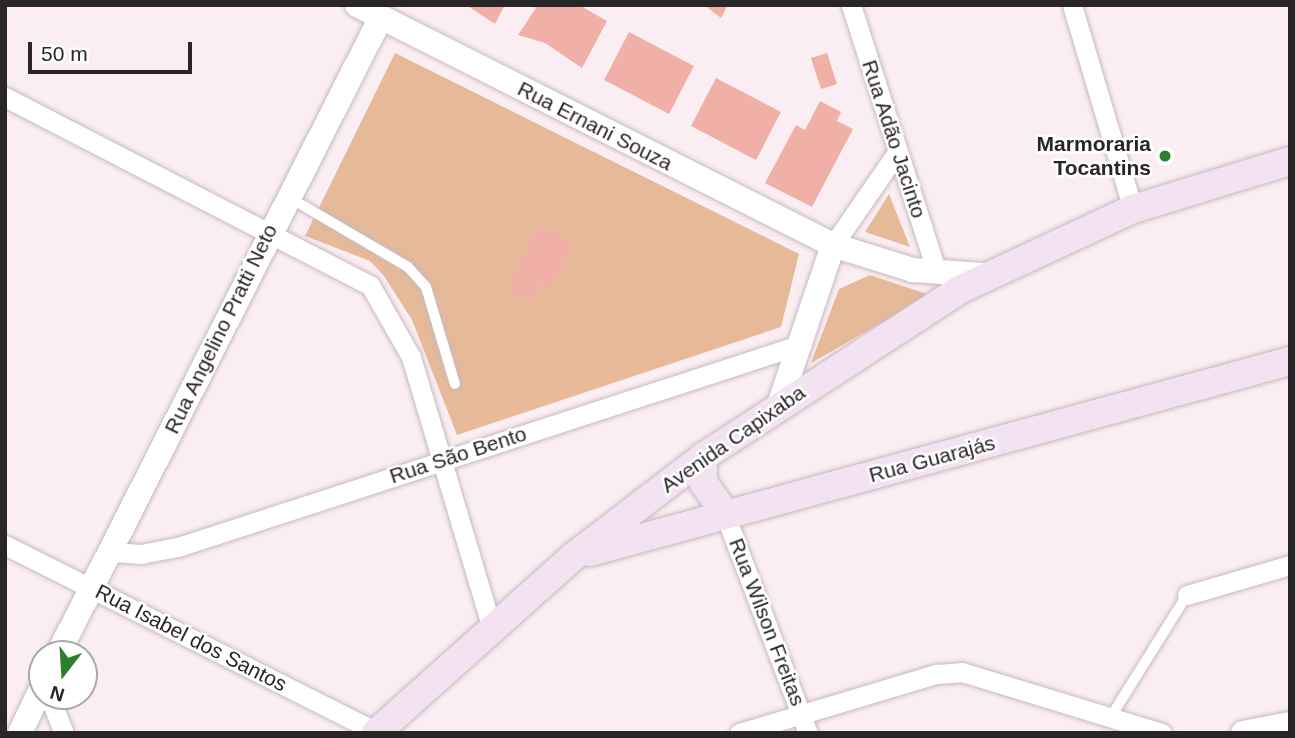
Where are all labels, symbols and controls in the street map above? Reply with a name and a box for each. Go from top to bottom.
scale bar [32,28,196,72]
text: 50 m [41,42,88,65]
street label: Rua Adão Jacinto [856,56,932,222]
street label: Rua Ernani Souza [513,76,677,176]
place label: Marmoraria Tocantins [1037,131,1151,181]
marker: Marmoraria Tocantins [1157,148,1173,164]
street label: Rua Angelino Pratti Neto [159,220,283,438]
street label: Avenida Capixaba [656,380,810,498]
street label: Rua São Bento [386,421,530,489]
street label: Rua Guarajás [866,430,998,488]
street label: Rua Wilson Freitas [723,535,811,709]
street label: Rua Isabel dos Santos [91,579,291,697]
north arrow [28,640,98,710]
text: N [48,682,67,706]

